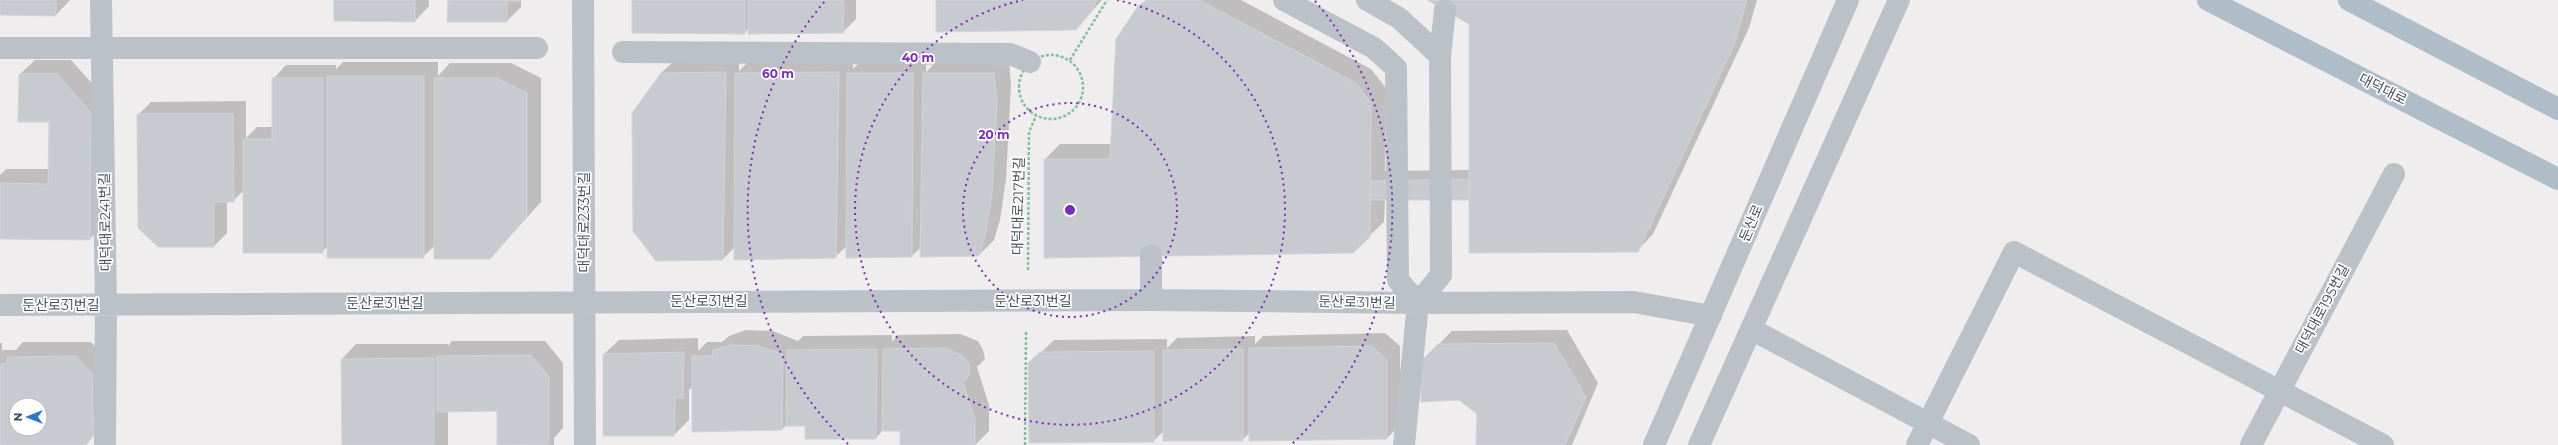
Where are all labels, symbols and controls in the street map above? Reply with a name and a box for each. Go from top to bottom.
text: 40 m [902,50,934,65]
text: 60 m [762,66,794,81]
street label: 대덕대로 [2356,69,2410,109]
text: 20 m [978,127,1010,142]
street label: 대덕대로217번길 [1008,157,1028,255]
street label: 대덕대로241번길 [95,172,115,272]
street label: 대덕대로233번길 [575,172,593,272]
street label: 둔산로 [1735,202,1767,244]
centre of rings [1063,203,1077,217]
street label: 대덕대로195번길 [2291,261,2353,357]
street label: 둔산로31번길 [670,292,748,310]
street label: 둔산로31번길 [994,292,1072,310]
street label: 둔산로31번길 [1318,292,1396,312]
street label: 둔산로31번길 [346,294,424,312]
street label: 둔산로31번길 [22,296,100,314]
north arrow [8,397,48,437]
text: N [11,413,25,421]

